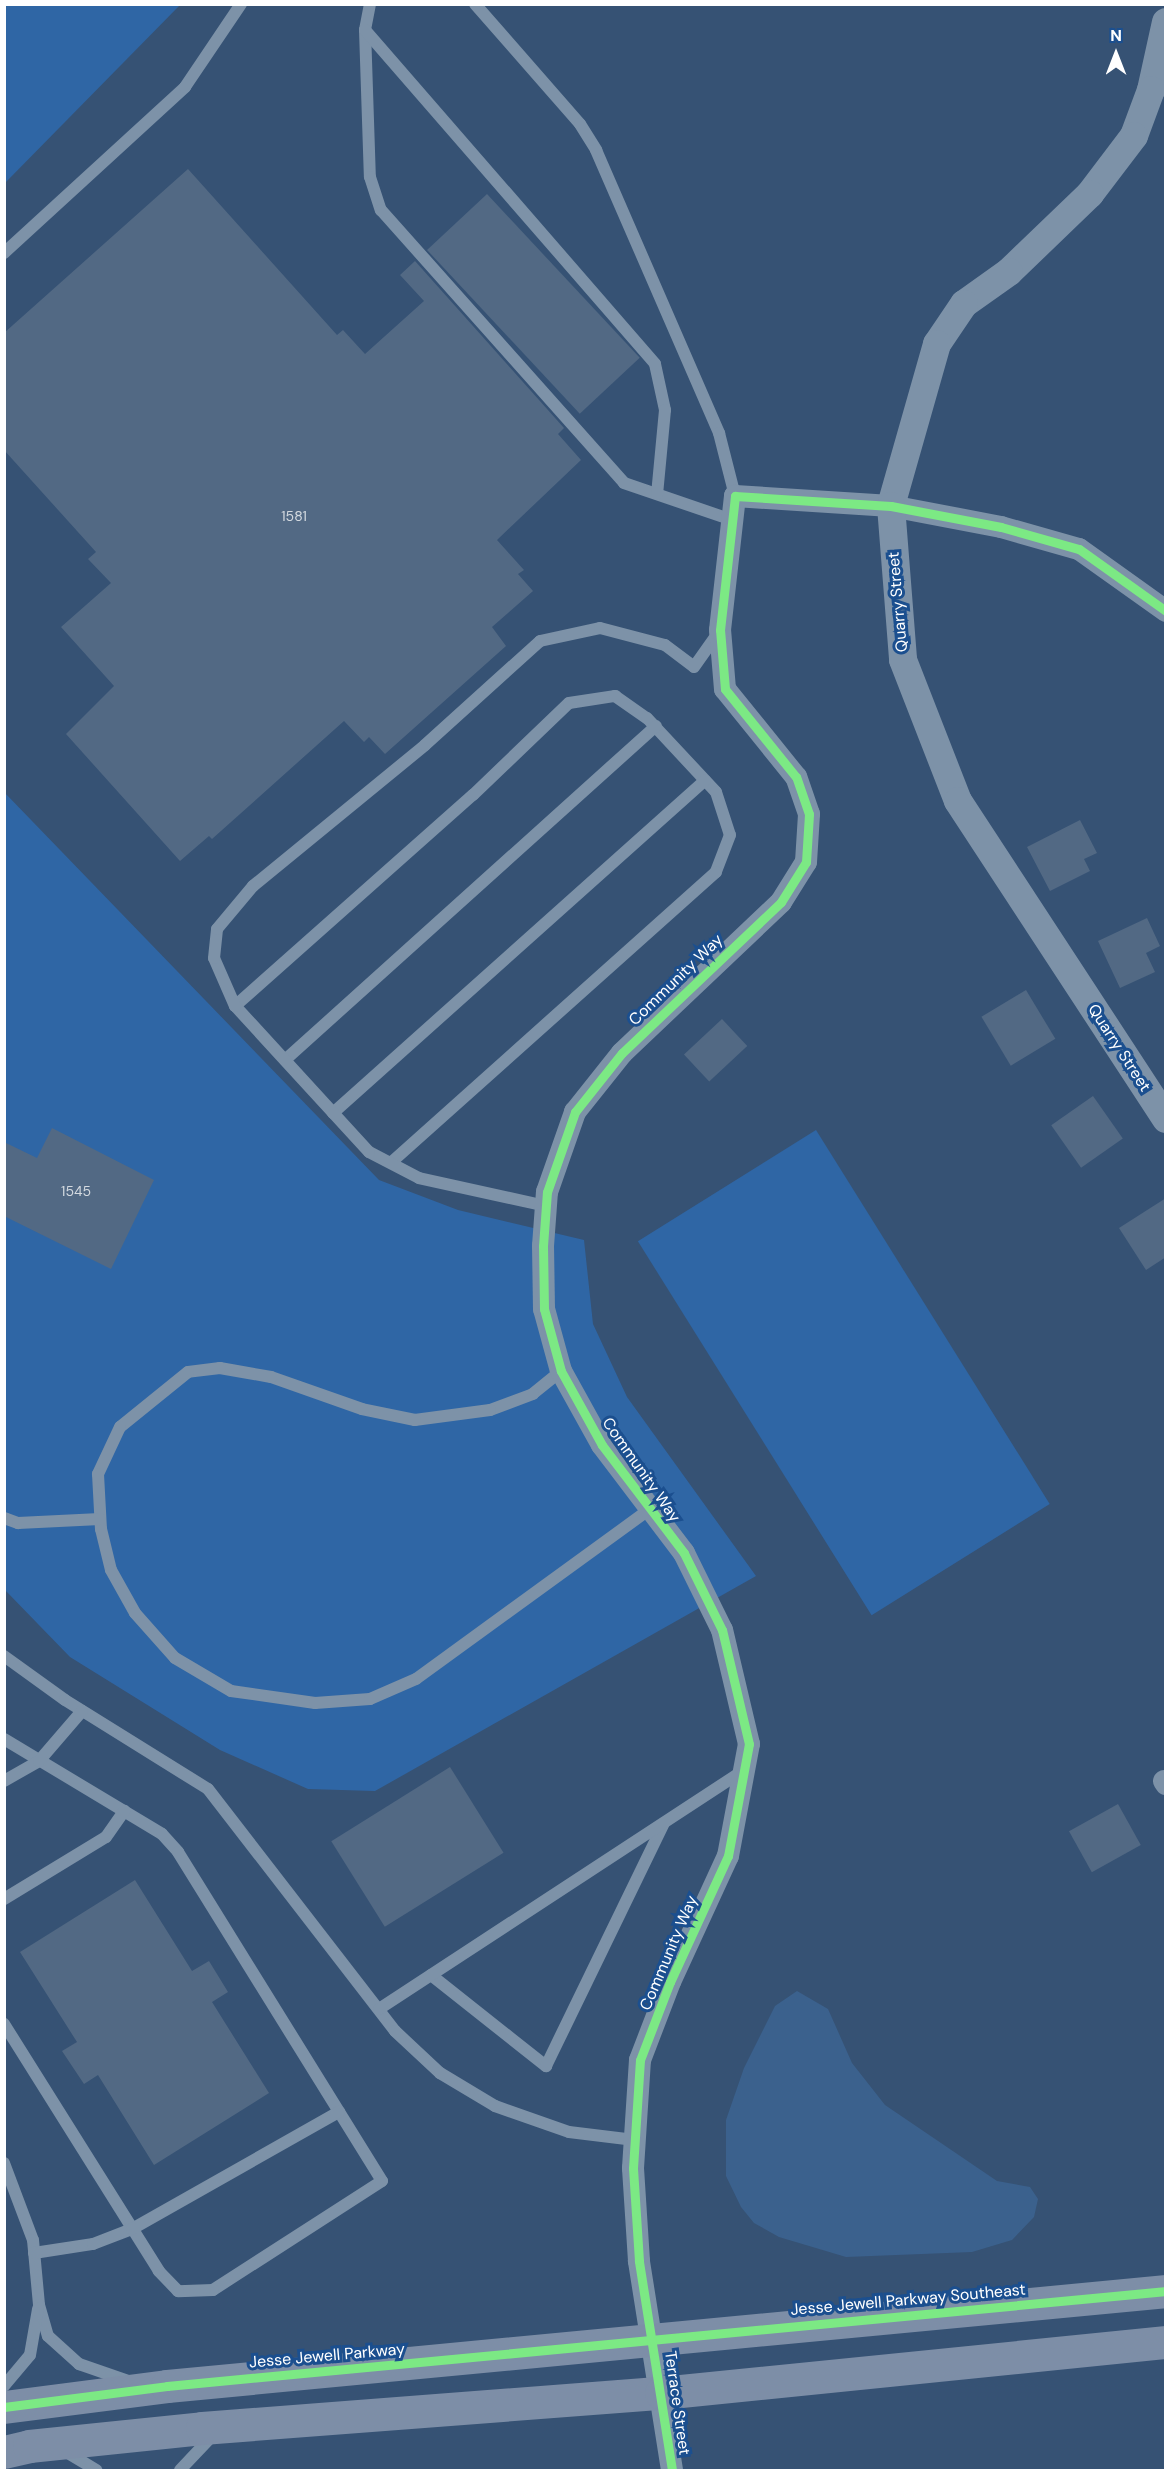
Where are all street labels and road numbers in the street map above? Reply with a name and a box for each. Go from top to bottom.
street label: Quarry Street [884,551,912,653]
street label: Community Way [625,930,727,1030]
street label: Quarry Street [1084,1001,1154,1095]
street label: Community Way [598,1414,684,1526]
street label: Community Way [636,1893,702,2013]
street label: Jesse Jewell Parkway Southeast [790,2280,1026,2320]
street label: Jesse Jewell Parkway [248,2340,406,2372]
street label: Terrace Street [660,2350,694,2456]

